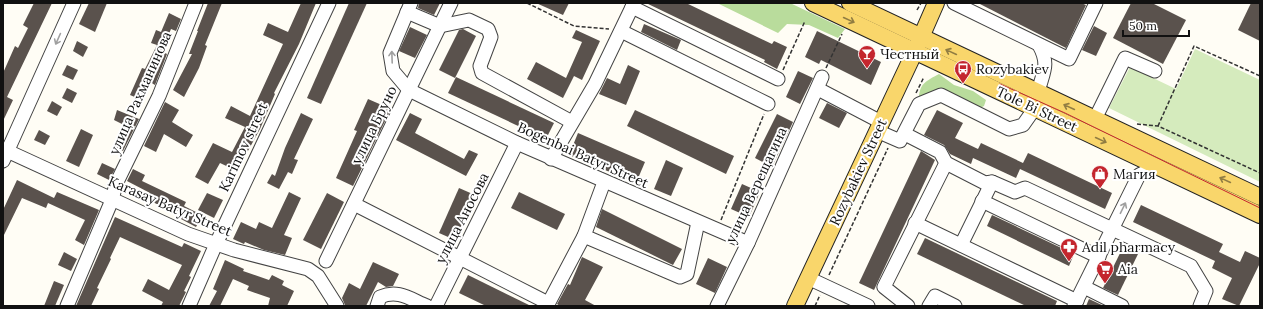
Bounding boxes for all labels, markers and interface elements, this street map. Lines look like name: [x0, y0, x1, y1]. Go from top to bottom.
scale bar: [1123, 12, 1189, 38]
one-way arrow: [842, 17, 854, 24]
text: 50 m: [1129, 18, 1157, 33]
street label: улица Рахманинова: [105, 28, 175, 158]
one-way arrow: [54, 32, 61, 44]
bar icon: Честный: [857, 44, 877, 69]
place label: Честный: [880, 45, 940, 63]
one-way arrow: [946, 48, 958, 55]
one-way arrow: [388, 51, 395, 64]
bus stop icon: Rozybakiev: [953, 59, 973, 84]
place label: Rozybakiev: [976, 60, 1050, 78]
street label: Tole Bi Street: [994, 82, 1081, 136]
street label: улица Бруно: [347, 83, 401, 167]
street label: Karimov street: [214, 99, 272, 195]
one-way arrow: [1063, 103, 1075, 110]
street label: Rozybakiev Street: [825, 115, 891, 228]
street label: Bogenbai Batyr Street: [515, 118, 652, 192]
street label: улица Верещагина: [721, 124, 791, 246]
one-way arrow: [1095, 137, 1107, 144]
shop icon: Магия: [1090, 164, 1110, 189]
place label: Магия: [1113, 165, 1156, 183]
street label: улица Аносова: [431, 169, 493, 267]
street label: Karasay Batyr Street: [105, 172, 235, 240]
one-way arrow: [1219, 176, 1231, 183]
one-way arrow: [1119, 202, 1127, 214]
pharmacy icon: Adil pharmacy: [1059, 237, 1079, 262]
place label: Adil pharmacy: [1081, 238, 1176, 256]
supermarket icon: Aia: [1095, 259, 1115, 284]
place label: Aia: [1117, 260, 1138, 278]

